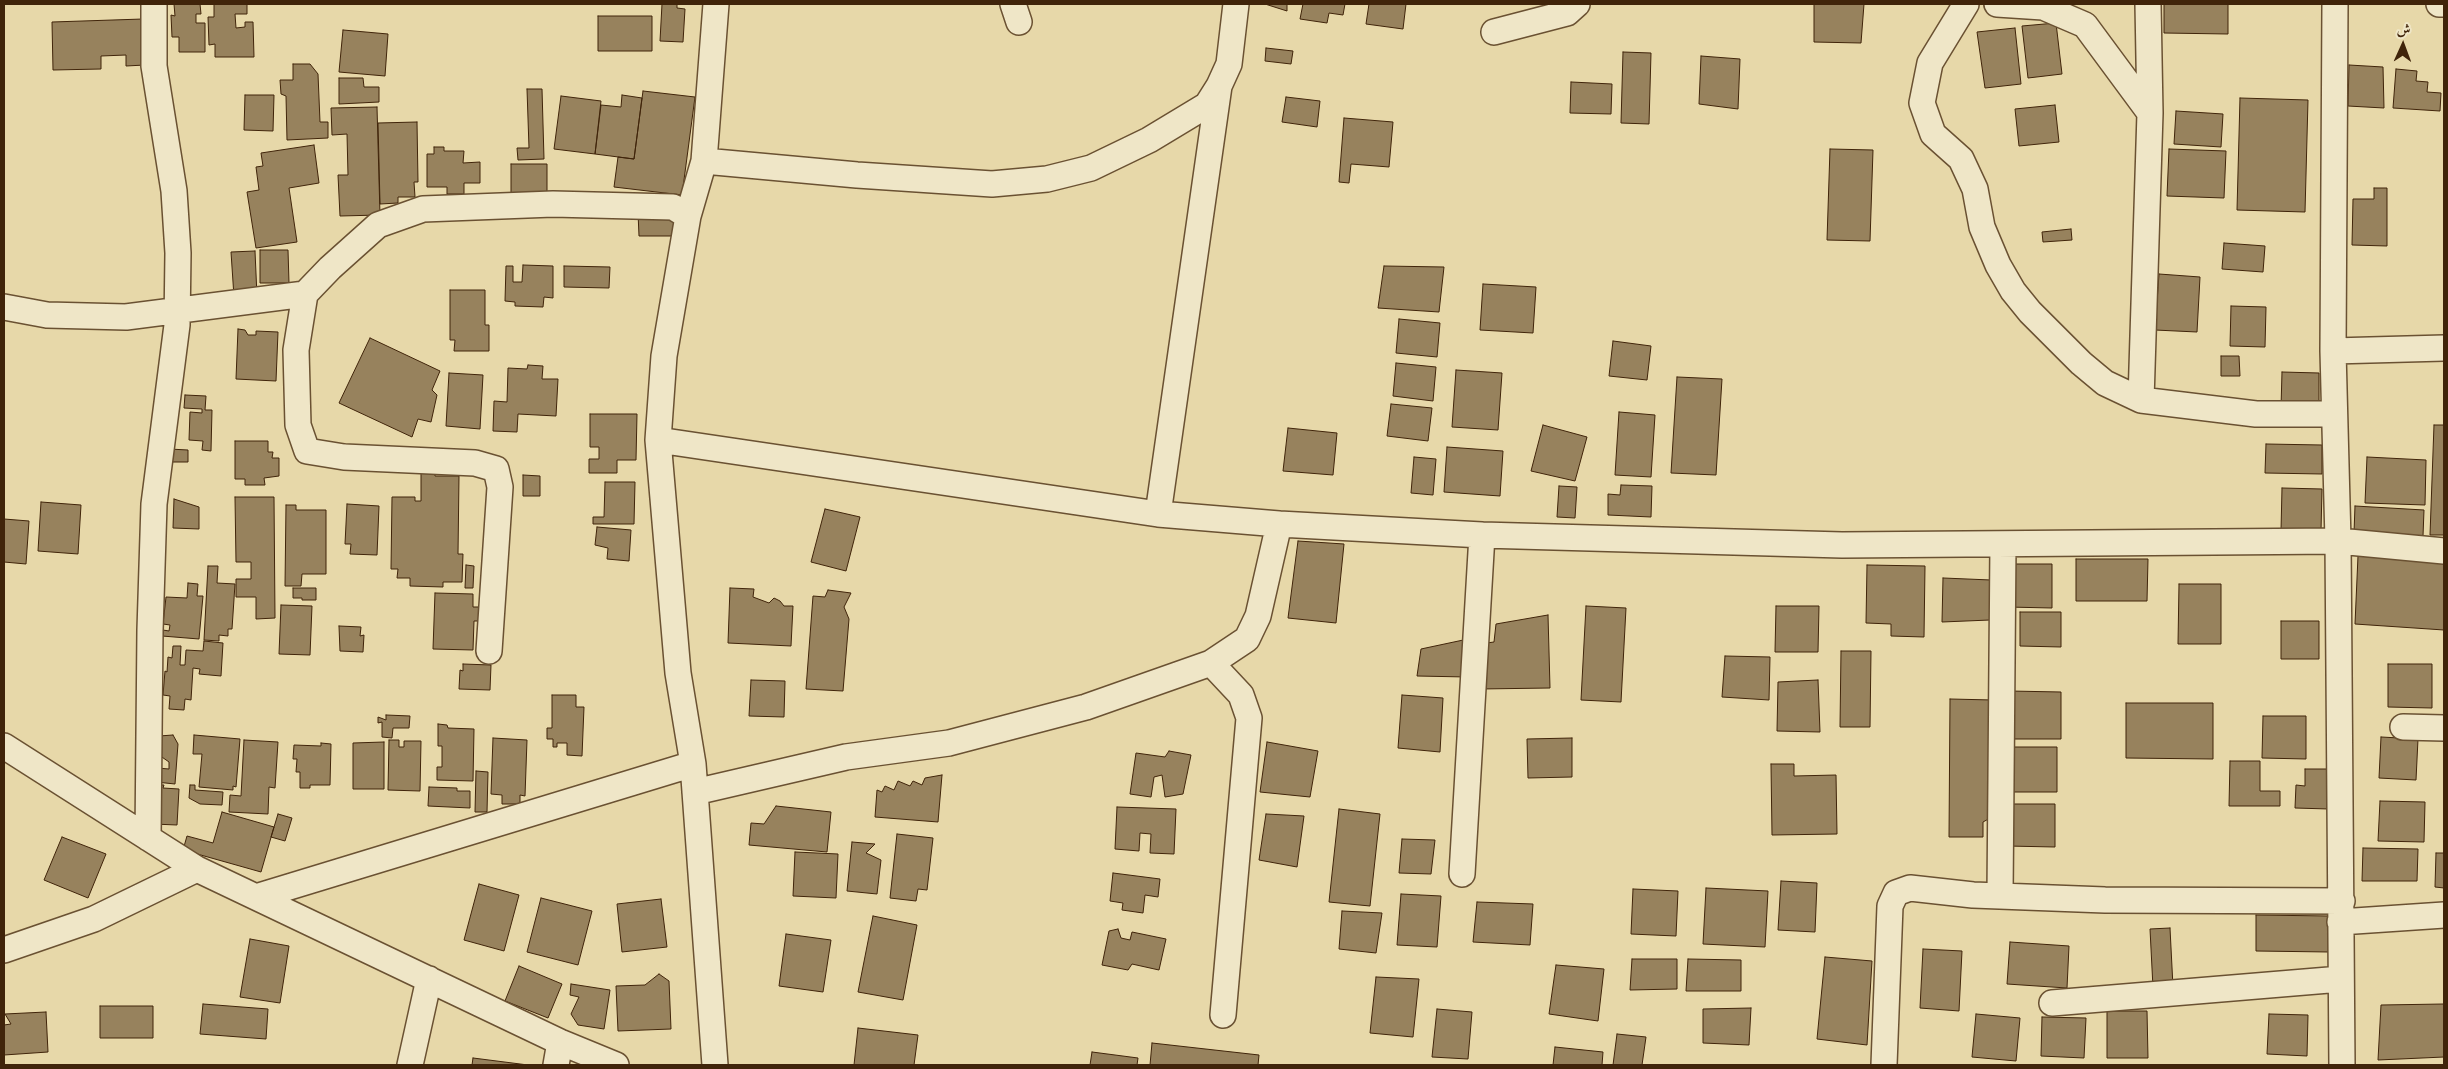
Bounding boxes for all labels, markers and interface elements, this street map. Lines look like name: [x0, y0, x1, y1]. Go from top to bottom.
north arrow: [2378, 20, 2428, 70]
text: ش: [2396, 21, 2411, 39]

